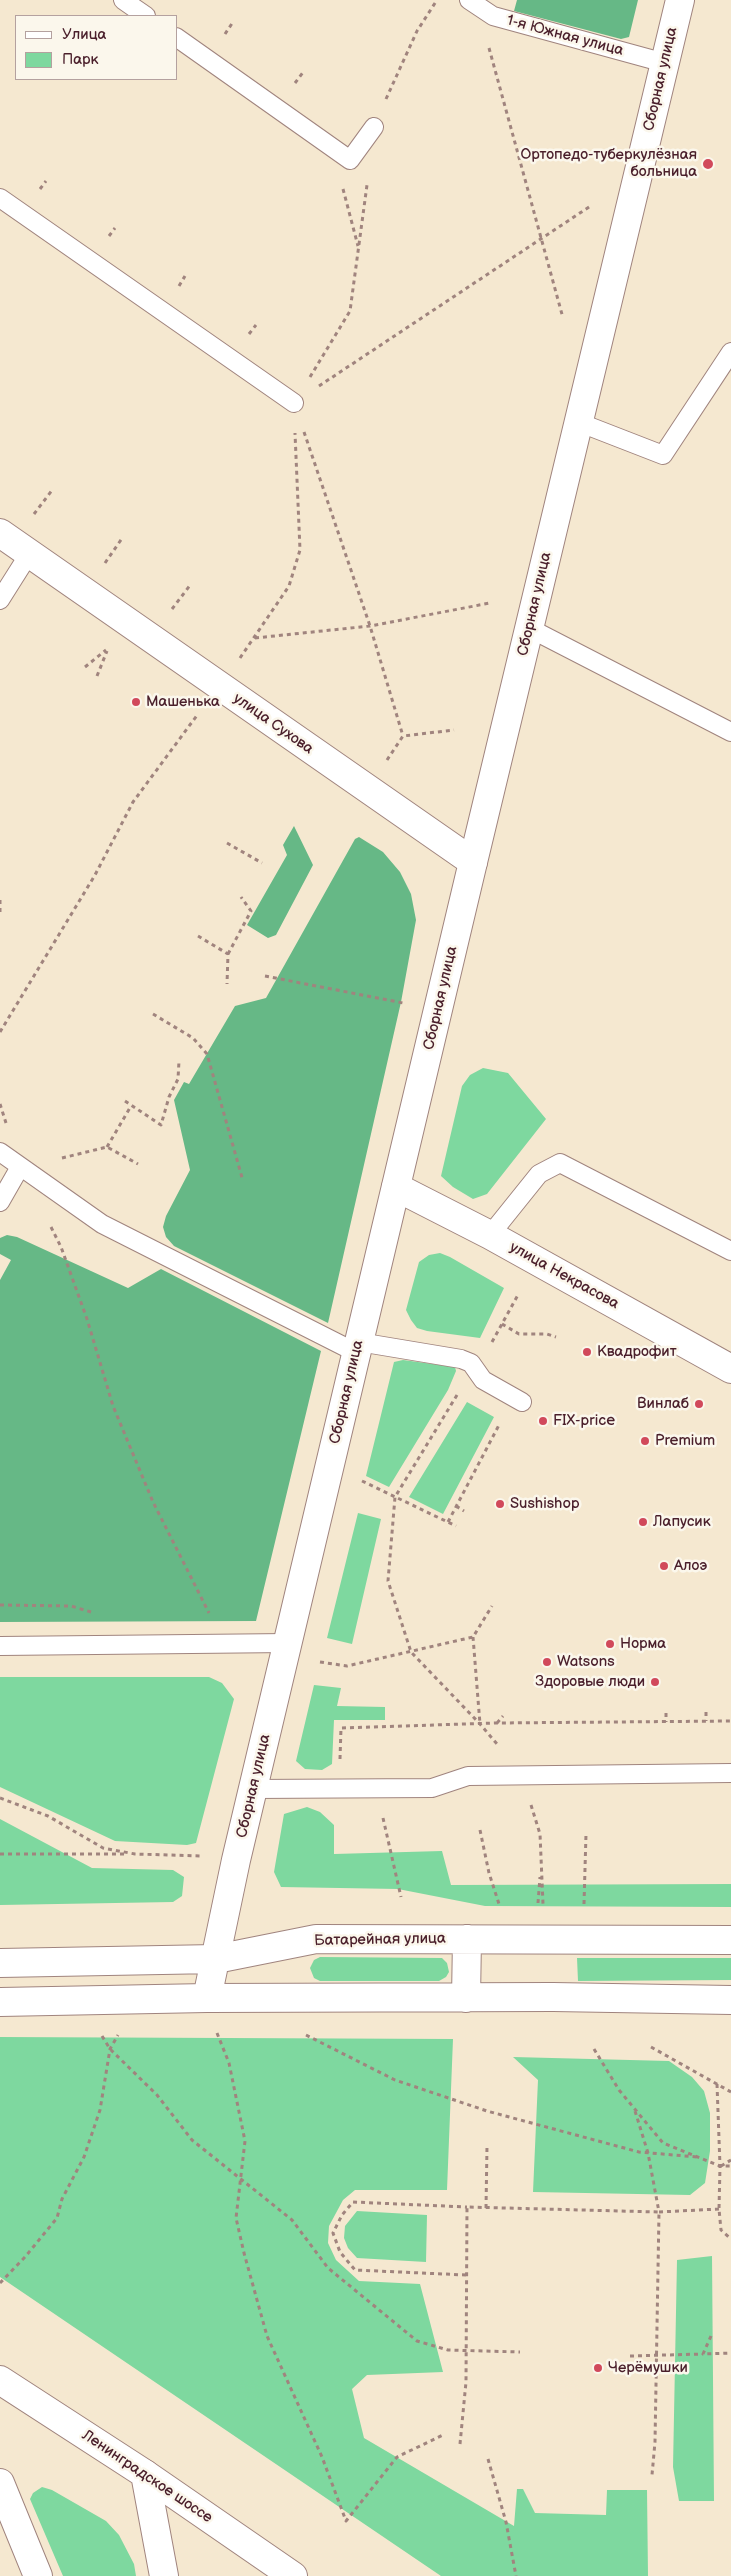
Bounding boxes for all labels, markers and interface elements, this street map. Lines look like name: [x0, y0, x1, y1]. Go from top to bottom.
street label: 1-я Южная улица: [505, 12, 625, 60]
legend: [15, 15, 178, 80]
text: Улица: [62, 25, 106, 44]
street label: Сборная улица: [640, 25, 682, 133]
text: Парк: [62, 50, 99, 69]
place label: Ортопедо-туберкулёзная больница: [521, 146, 697, 181]
marker: Ортопедо-туберкулёзная больница: [701, 157, 715, 171]
street label: Сборная улица: [514, 550, 556, 658]
street label: улица Сухова: [229, 690, 317, 758]
place label: Машенька: [146, 693, 220, 711]
marker: Машенька: [130, 696, 142, 708]
street label: Сборная улица: [420, 944, 462, 1052]
street label: улица Некрасова: [506, 1238, 622, 1314]
street label: Сборная улица: [326, 1338, 368, 1446]
place label: Квадрофит: [597, 1343, 677, 1361]
marker: Квадрофит: [581, 1346, 593, 1358]
place label: Винлаб: [637, 1395, 689, 1413]
marker: Винлаб: [693, 1398, 705, 1410]
place label: FIX-price: [553, 1412, 615, 1430]
marker: FIX-price: [537, 1415, 549, 1427]
place label: Premium: [655, 1432, 715, 1450]
marker: Premium: [639, 1435, 651, 1447]
place label: Sushishop: [510, 1495, 580, 1513]
marker: Sushishop: [494, 1498, 506, 1510]
place label: Лапусик: [653, 1513, 711, 1531]
marker: Лапусик: [637, 1516, 649, 1528]
place label: Алоэ: [674, 1557, 707, 1575]
marker: Алоэ: [658, 1560, 670, 1572]
place label: Норма: [620, 1635, 666, 1653]
marker: Норма: [604, 1638, 616, 1650]
place label: Watsons: [557, 1653, 615, 1671]
marker: Watsons: [541, 1656, 553, 1668]
place label: Здоровые люди: [535, 1673, 645, 1691]
marker: Здоровые люди: [649, 1676, 661, 1688]
street label: Сборная улица: [233, 1732, 275, 1840]
street label: Батарейная улица: [314, 1930, 446, 1950]
place label: Черёмушки: [608, 2359, 688, 2377]
marker: Черёмушки: [592, 2362, 604, 2374]
street label: Ленинградское шоссе: [78, 2427, 216, 2527]

